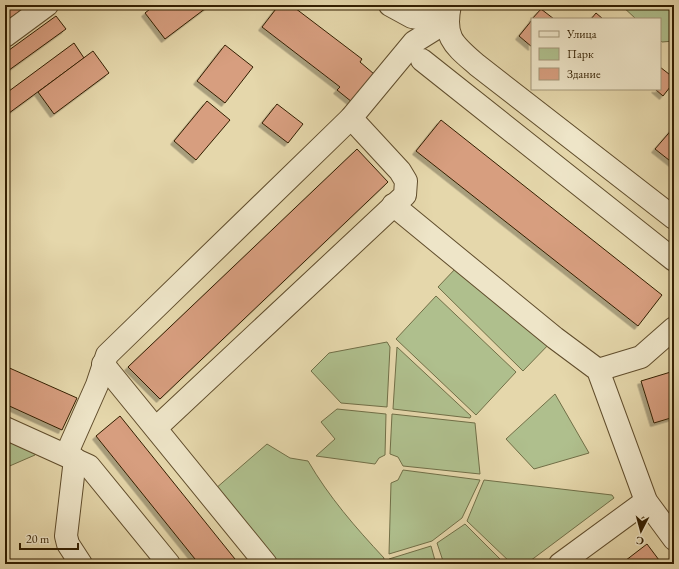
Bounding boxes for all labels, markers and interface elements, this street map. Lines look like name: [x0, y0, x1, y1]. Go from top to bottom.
legend: [531, 18, 661, 90]
text: Улица: [566, 26, 597, 42]
text: Парк: [567, 46, 594, 62]
text: Здание: [567, 66, 601, 82]
north arrow: [621, 511, 661, 551]
scale bar: [20, 525, 78, 551]
text: 20 m: [26, 531, 50, 547]
text: С: [635, 534, 645, 548]

